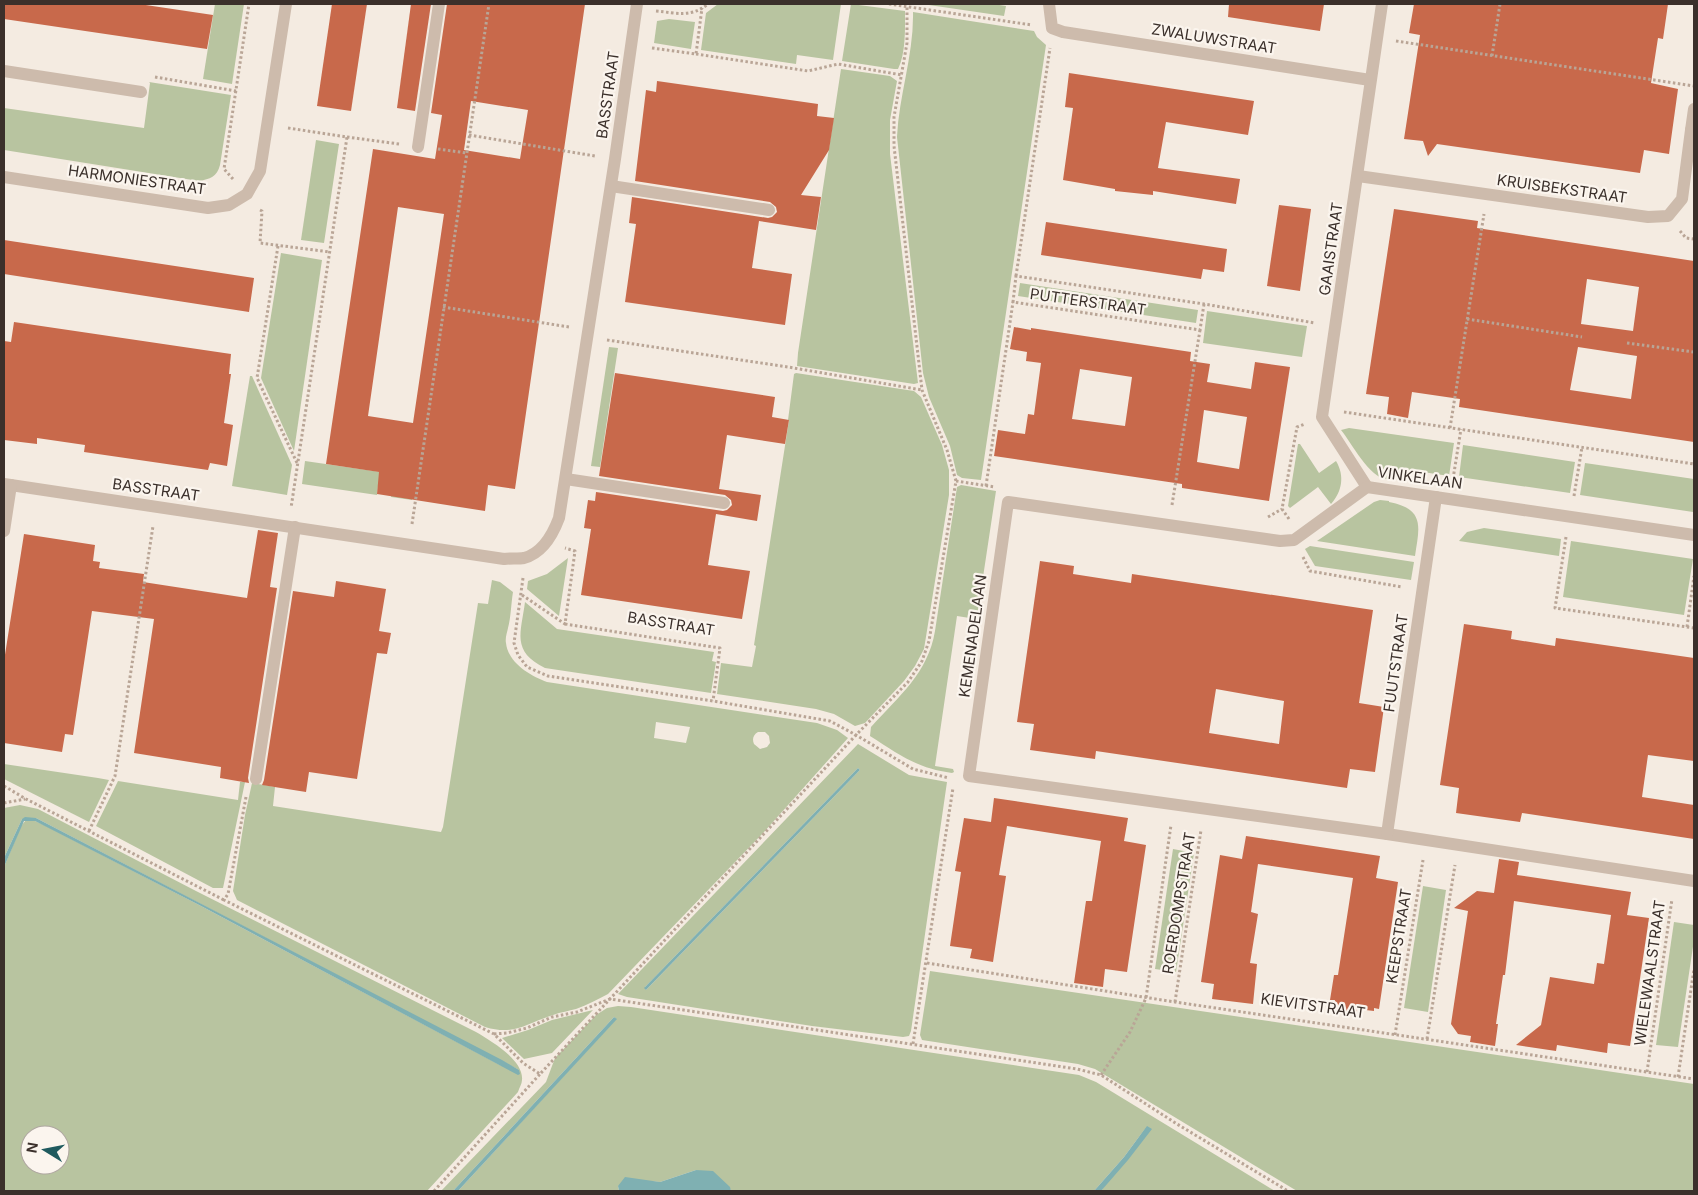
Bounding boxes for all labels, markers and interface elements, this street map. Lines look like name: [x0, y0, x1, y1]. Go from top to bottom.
street label: ZWALUWSTRAAT: [1150, 19, 1278, 58]
street label: BASSTRAAT: [592, 50, 623, 140]
street label: HARMONIESTRAAT: [67, 160, 207, 199]
street label: KRUISBEKSTRAAT: [1496, 170, 1629, 207]
street label: GAAISTRAAT: [1315, 201, 1346, 297]
street label: PUTTERSTRAAT: [1029, 284, 1147, 319]
street label: VINKELAAN: [1376, 462, 1464, 493]
street label: BASSTRAAT: [111, 474, 201, 505]
street label: KEMENADELAAN: [954, 573, 991, 699]
street label: BASSTRAAT: [626, 607, 716, 640]
street label: FUUTSTRAAT: [1379, 613, 1412, 713]
street label: ROERDOMPSTRAAT: [1158, 831, 1199, 975]
street label: KEEPSTRAAT: [1382, 887, 1415, 985]
street label: WIELEWAALSTRAAT: [1630, 899, 1669, 1047]
street label: KIEVITSTRAAT: [1260, 989, 1367, 1022]
north arrow: [20, 1125, 70, 1175]
text: N: [22, 1141, 41, 1154]

